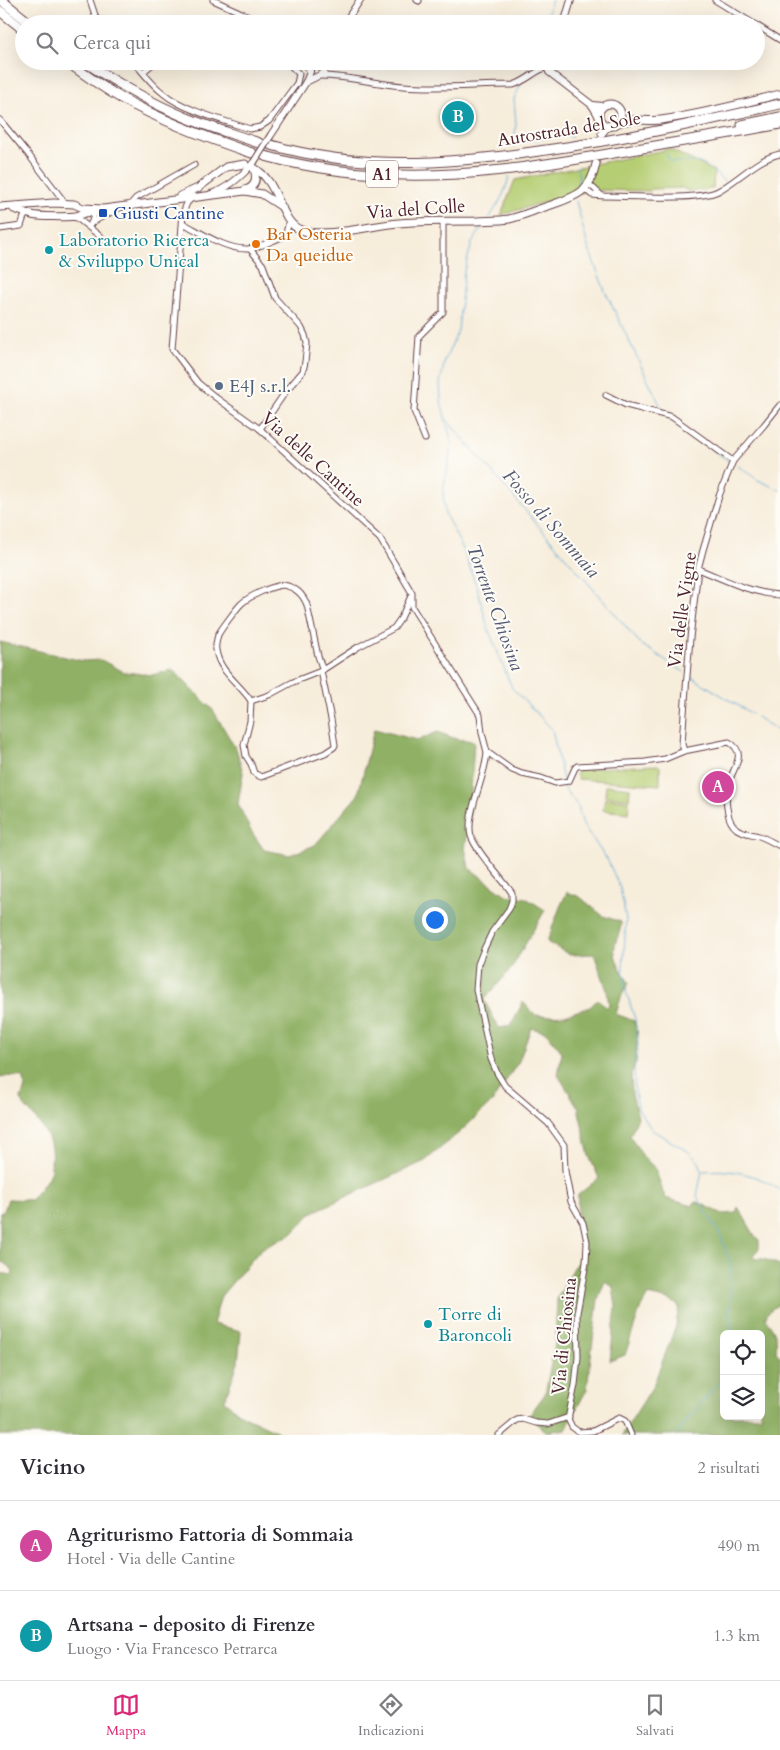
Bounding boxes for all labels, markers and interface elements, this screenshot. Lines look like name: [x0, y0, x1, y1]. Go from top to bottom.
search box: [15, 15, 765, 70]
icon: search: [33, 29, 61, 57]
text: Cerca qui: [73, 30, 151, 56]
pin: B: [442, 98, 474, 136]
street label: Autostrada del Sole: [496, 106, 643, 153]
road number: A1: [366, 160, 398, 188]
street label: Via del Colle: [366, 194, 466, 225]
place label: Giusti Cantine: [113, 201, 225, 226]
marker: Giusti Cantine: [97, 207, 109, 219]
place label: Bar Osteria Da queidue: [266, 222, 354, 268]
place label: Laboratorio Ricerca & Sviluppo Unical: [59, 228, 210, 274]
marker: Bar Osteria Da queidue: [250, 238, 262, 250]
marker: Laboratorio Ricerca & Sviluppo Unical: [43, 244, 55, 256]
place label: E4J s.r.l.: [229, 374, 291, 399]
marker: E4J s.r.l.: [213, 380, 225, 392]
street label: Via delle Cantine: [255, 406, 370, 513]
water label: Fosso di Sommaia: [497, 464, 606, 584]
water label: Torrente Chiosina: [460, 540, 530, 675]
street label: Via delle Vigne: [662, 550, 703, 670]
pin: A: [702, 768, 734, 806]
your location: [422, 907, 448, 933]
street label: Via di Chiosina: [546, 1276, 583, 1396]
place label: Torre di Baroncoli: [438, 1302, 512, 1348]
marker: Torre di Baroncoli: [422, 1318, 434, 1330]
map controls: [720, 1330, 765, 1420]
button: locate: [720, 1330, 765, 1375]
button: layers: [720, 1375, 765, 1420]
text: Vicino: [20, 1453, 85, 1482]
text: 2 risultati: [697, 1457, 760, 1479]
text: Agriturismo Fattoria di Sommaia: [67, 1522, 354, 1548]
text: A: [30, 1535, 42, 1557]
text: 490 m: [718, 1535, 760, 1557]
text: Hotel · Via delle Cantine: [67, 1548, 235, 1570]
text: Artsana - deposito di Firenze: [67, 1612, 316, 1638]
text: B: [30, 1625, 42, 1647]
text: 1.3 km: [713, 1625, 760, 1647]
text: Luogo · Via Francesco Petrarca: [67, 1638, 278, 1660]
tab: Mappa: [106, 1691, 146, 1740]
tab: Indicazioni: [358, 1691, 424, 1740]
tab: Salvati: [636, 1691, 674, 1740]

